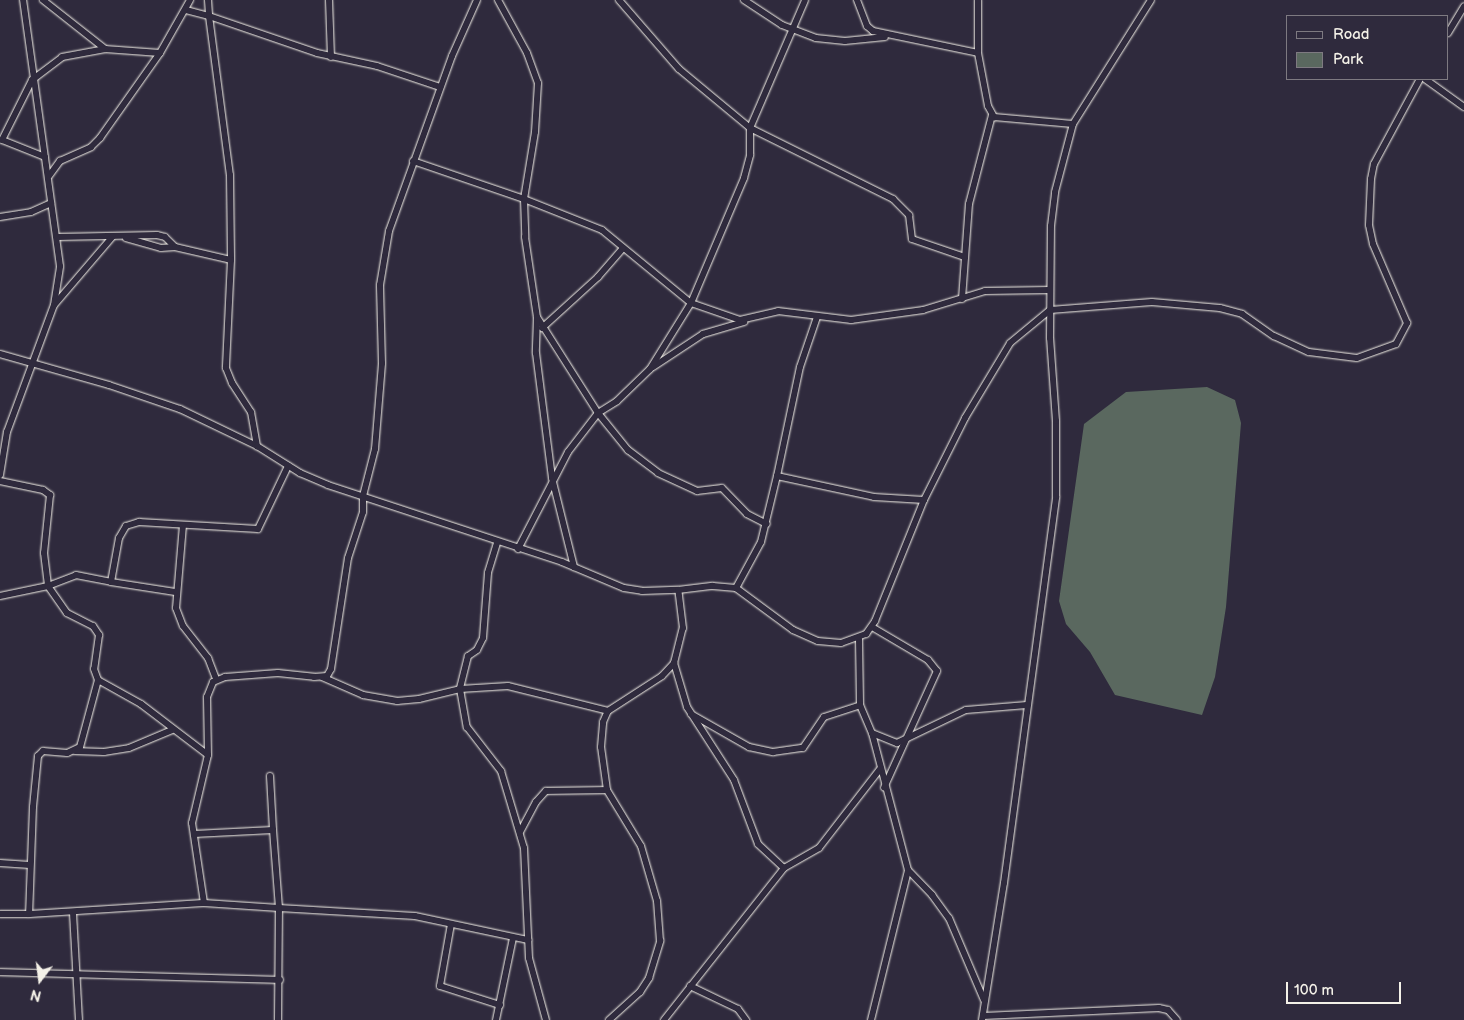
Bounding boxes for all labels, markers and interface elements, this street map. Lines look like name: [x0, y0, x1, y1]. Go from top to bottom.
legend: [1286, 15, 1449, 80]
text: Road: [1333, 25, 1369, 44]
text: Park: [1333, 50, 1363, 69]
north arrow: [15, 955, 65, 1005]
scale bar: [1289, 972, 1404, 1004]
text: 100 m: [1294, 981, 1334, 1000]
text: N: [29, 985, 43, 1005]

